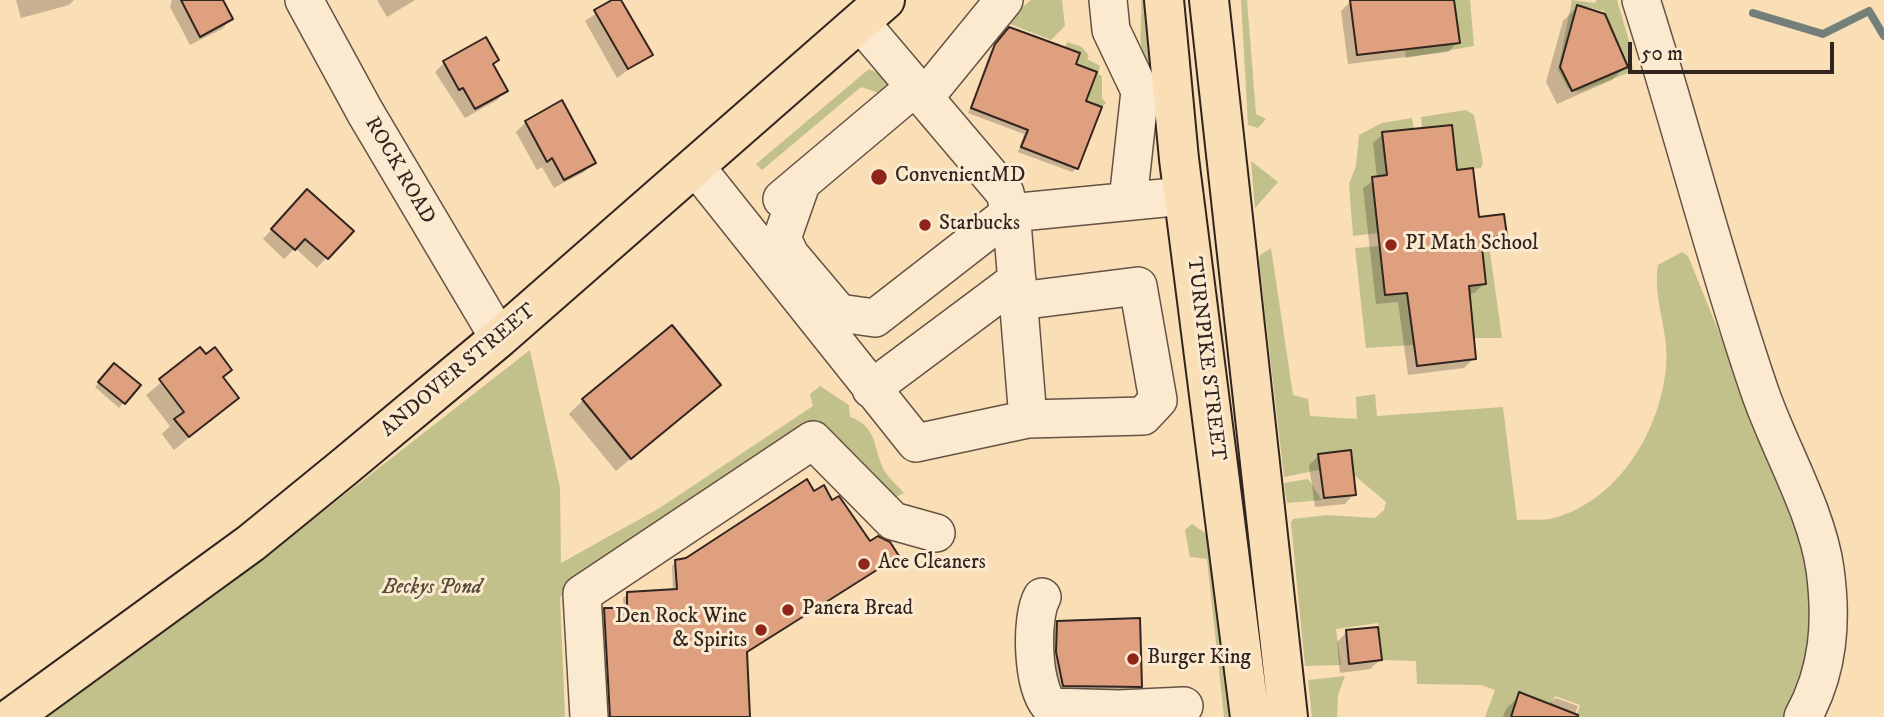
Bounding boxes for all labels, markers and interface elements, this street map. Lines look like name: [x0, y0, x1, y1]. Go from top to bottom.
scale bar: [1632, 28, 1839, 72]
text: 50 m: [1641, 41, 1683, 67]
street label: ROCK ROAD: [358, 113, 440, 229]
place label: ConvenientMD: [895, 164, 1025, 190]
marker: ConvenientMD: [869, 167, 889, 187]
place label: Starbucks: [939, 212, 1020, 238]
marker: Starbucks: [917, 217, 933, 233]
place label: PI Math School: [1405, 232, 1538, 258]
marker: PI Math School: [1383, 237, 1399, 253]
street label: TURNPIKE STREET: [1180, 256, 1230, 462]
street label: ANDOVER STREET: [377, 299, 541, 443]
place label: Ace Cleaners: [878, 551, 986, 577]
marker: Ace Cleaners: [856, 556, 872, 572]
park label: Beckys Pond: [382, 576, 482, 602]
place label: Panera Bread: [802, 597, 913, 623]
marker: Panera Bread: [780, 602, 796, 618]
place label: Den Rock Wine & Spirits: [615, 605, 747, 655]
marker: Den Rock Wine & Spirits: [753, 622, 769, 638]
place label: Burger King: [1147, 646, 1251, 672]
marker: Burger King: [1125, 651, 1141, 667]

